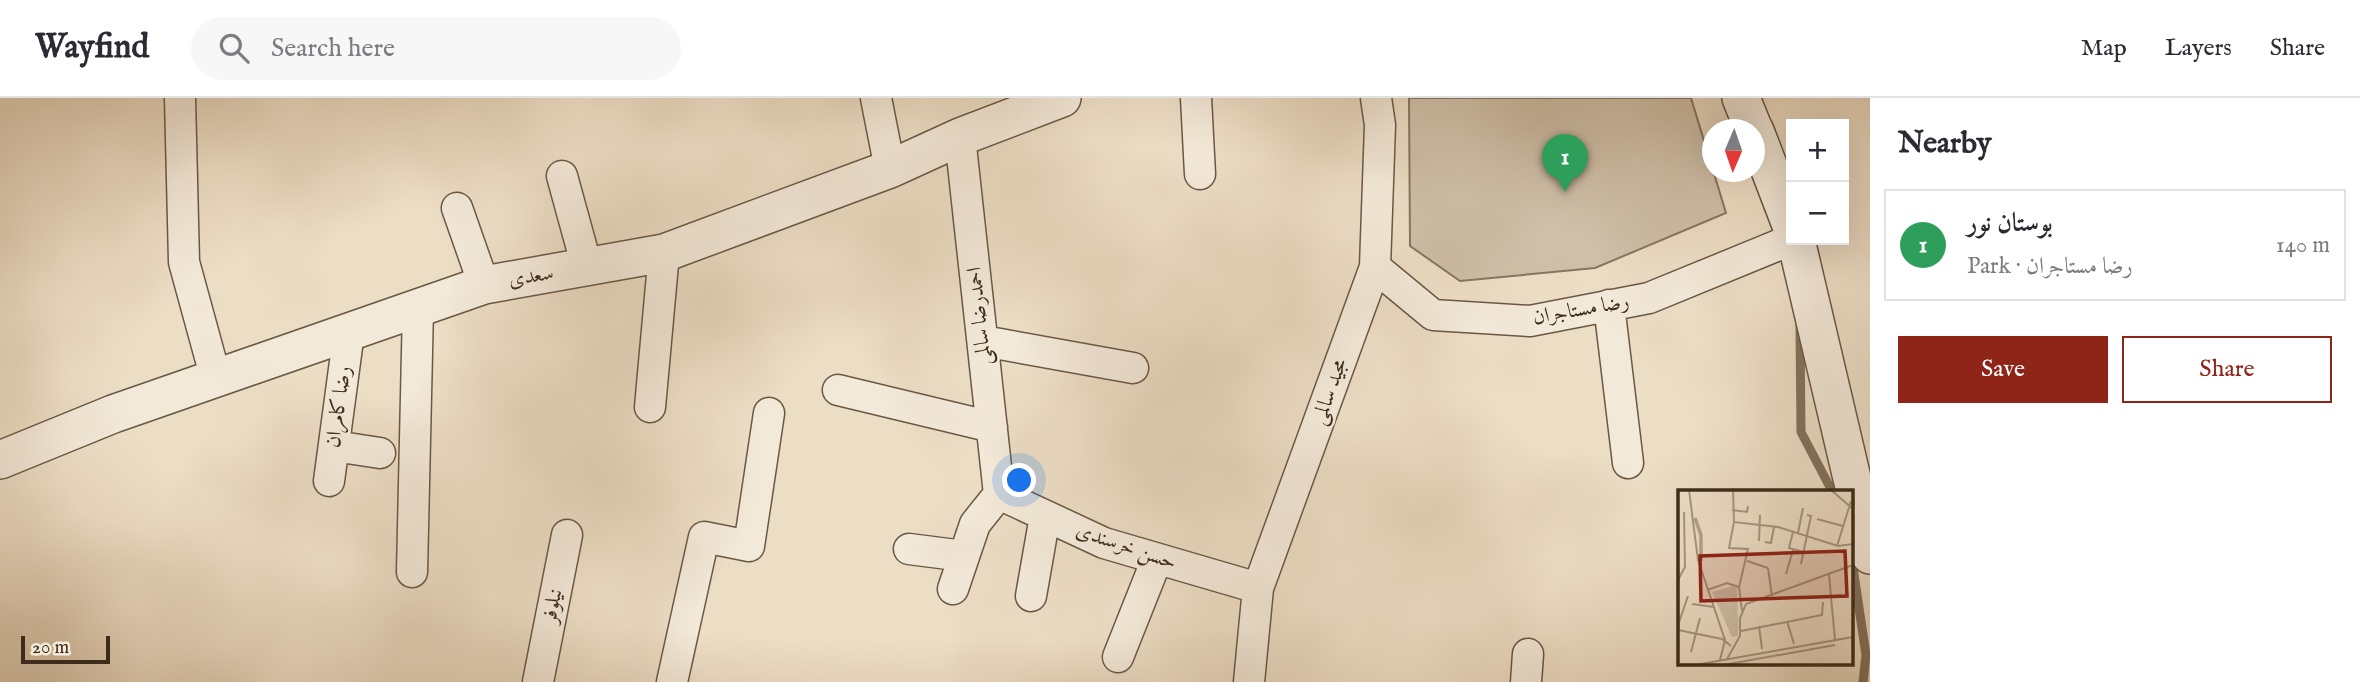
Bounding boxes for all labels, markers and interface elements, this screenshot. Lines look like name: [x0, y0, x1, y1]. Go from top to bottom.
search box: [191, 17, 681, 80]
text: Wayfind: [35, 27, 149, 69]
icon: search: [215, 29, 253, 67]
text: Search here: [271, 32, 395, 65]
text: Map: [2081, 33, 2127, 64]
text: Layers: [2165, 33, 2232, 64]
text: Share: [2270, 33, 2325, 64]
north arrow: [1702, 119, 1765, 182]
map controls: [1786, 119, 1849, 245]
button: +: [1786, 119, 1849, 182]
text: Nearby: [1898, 125, 1991, 163]
pin: 1: [1542, 134, 1588, 192]
button: −: [1786, 182, 1849, 245]
text: بوستان نور: [1967, 207, 2053, 240]
text: 1: [1919, 231, 1927, 260]
text: 140 m: [2276, 231, 2330, 260]
text: Park · رضا مستاجران: [1967, 252, 2133, 281]
street label: سعدی: [506, 260, 556, 294]
street label: احمدرضا سالمی: [961, 266, 999, 366]
street label: رضا مستاجران: [1531, 288, 1631, 332]
button: Save: [1898, 336, 2108, 403]
button: Share: [2122, 336, 2332, 403]
street label: مجید سالمی: [1306, 355, 1355, 429]
street label: رضا کامران: [320, 364, 358, 450]
your location: [1002, 463, 1036, 497]
inset map: [1678, 490, 1853, 664]
street label: حسن خرسندی: [1072, 517, 1180, 577]
street label: نیلوفر: [536, 586, 570, 628]
scale bar: [21, 633, 110, 665]
text: 20 m: [32, 636, 69, 660]

